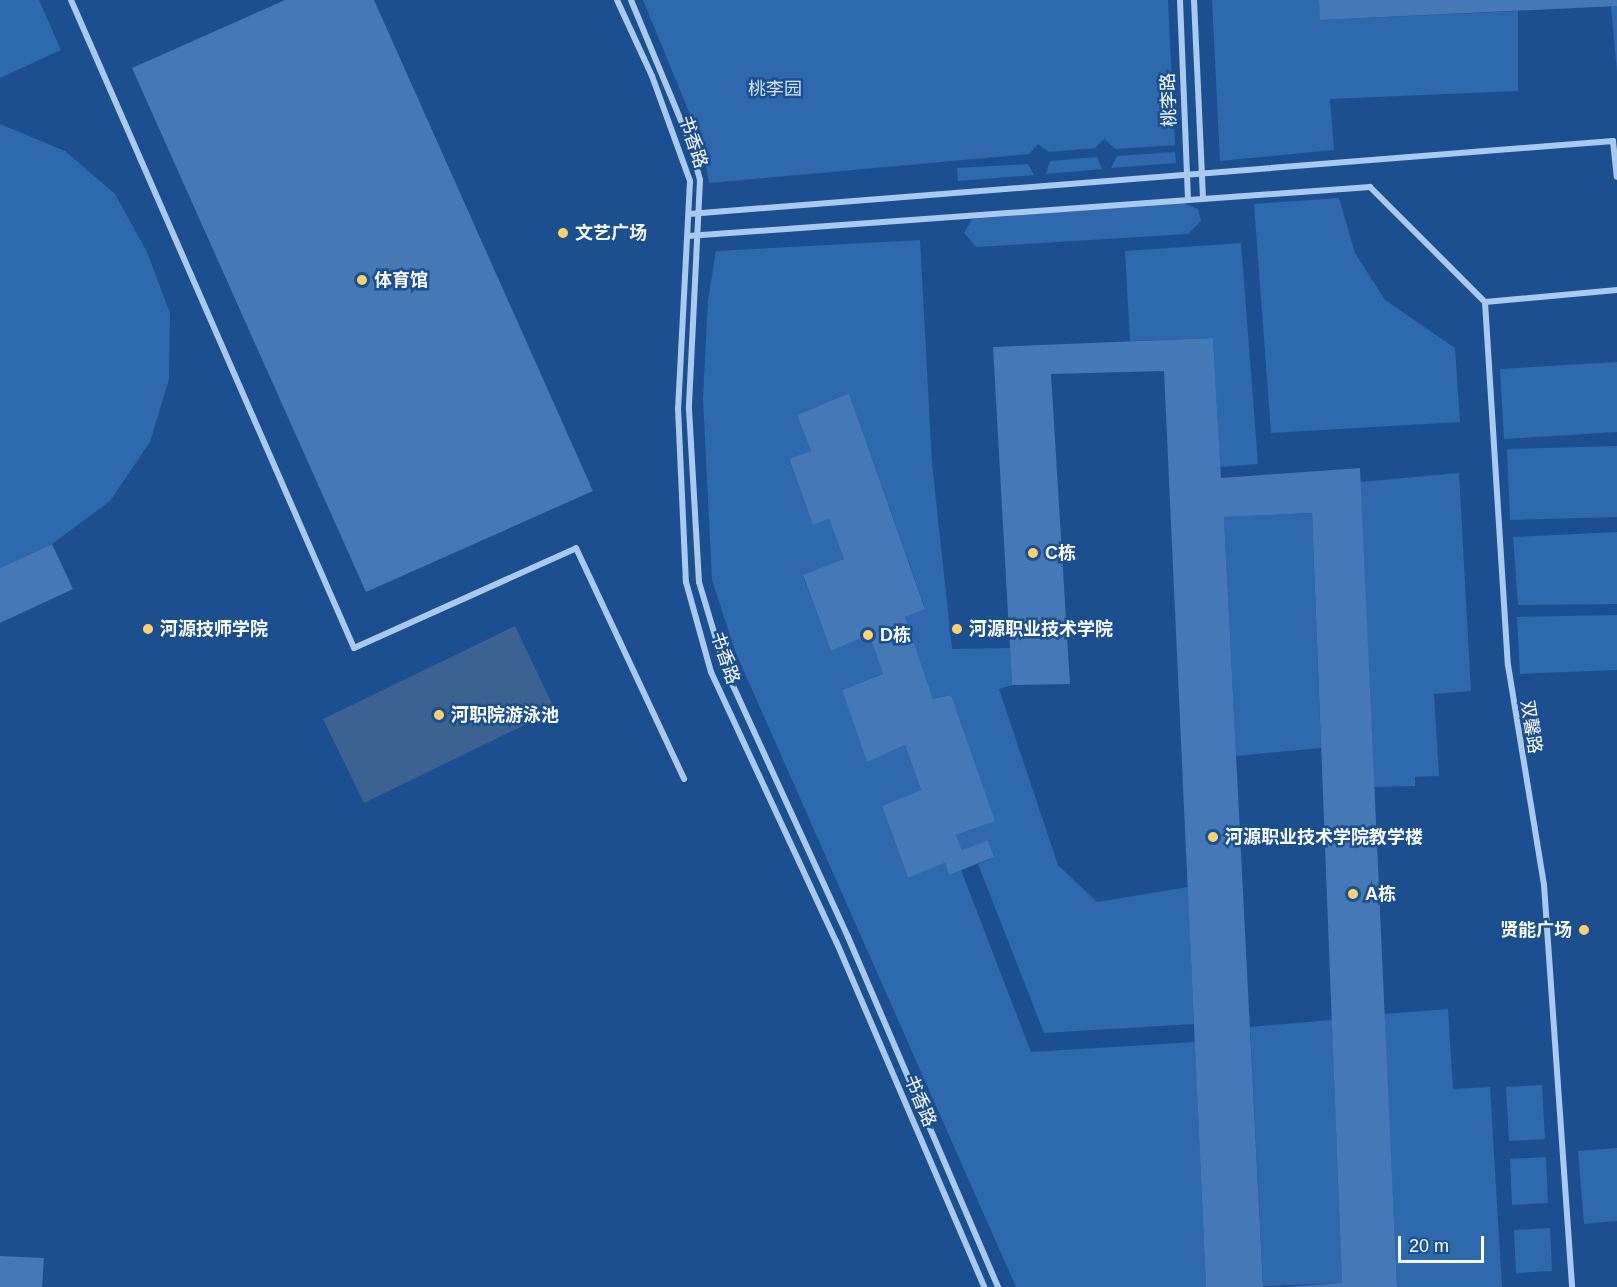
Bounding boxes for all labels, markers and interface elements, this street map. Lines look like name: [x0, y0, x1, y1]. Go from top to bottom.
street label: 桃李路: [1157, 73, 1181, 127]
park label: 桃李园: [748, 78, 802, 100]
street label: 书香路: [674, 113, 712, 171]
place label: 文艺广场: [575, 222, 647, 244]
marker: 文艺广场: [556, 226, 570, 240]
place label: 体育馆: [374, 269, 428, 291]
marker: 体育馆: [355, 273, 369, 287]
place label: C栋: [1045, 542, 1076, 564]
marker: C栋: [1026, 546, 1040, 560]
place label: 河源技师学院: [160, 618, 268, 640]
place label: 河源职业技术学院: [969, 618, 1113, 640]
marker: 河源技师学院: [141, 622, 155, 636]
marker: 河源职业技术学院: [950, 622, 964, 636]
place label: D栋: [880, 624, 911, 646]
marker: D栋: [861, 628, 875, 642]
street label: 书香路: [706, 629, 744, 687]
street label: 双馨路: [1516, 699, 1546, 755]
place label: 河职院游泳池: [451, 704, 559, 726]
marker: 河职院游泳池: [432, 708, 446, 722]
place label: 河源职业技术学院教学楼: [1225, 826, 1423, 848]
marker: 河源职业技术学院教学楼: [1206, 830, 1220, 844]
place label: A栋: [1365, 883, 1396, 905]
marker: A栋: [1346, 887, 1360, 901]
place label: 贤能广场: [1500, 919, 1572, 941]
marker: 贤能广场: [1577, 923, 1591, 937]
street label: 书香路: [900, 1072, 940, 1130]
scale bar: [1401, 1224, 1486, 1262]
text: 20 m: [1409, 1236, 1449, 1256]

